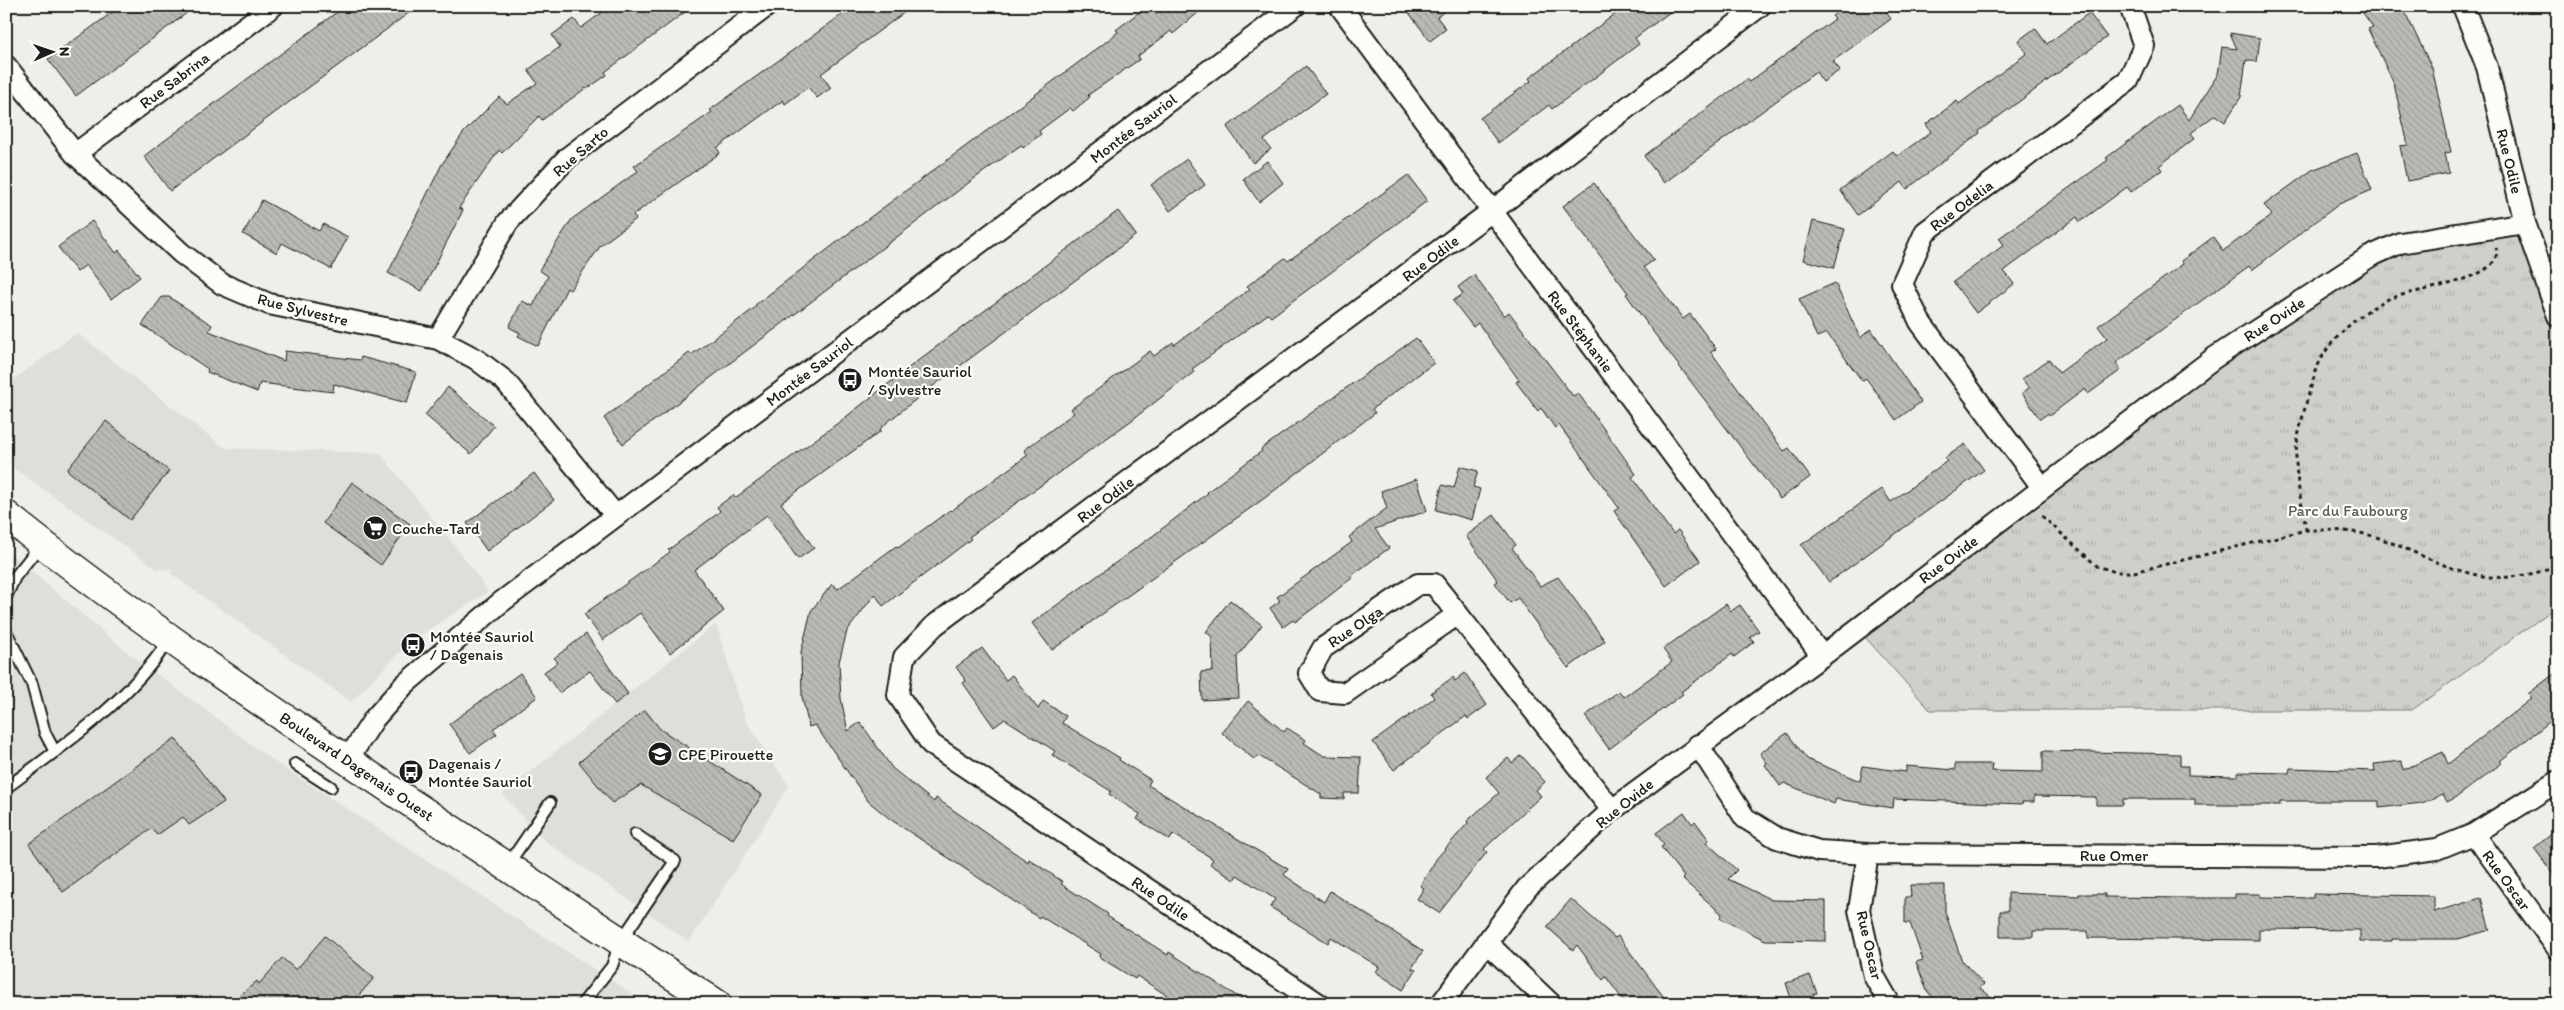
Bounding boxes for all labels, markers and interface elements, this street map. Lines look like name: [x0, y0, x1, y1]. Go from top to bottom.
north arrow: [28, 28, 78, 78]
text: N: [56, 47, 73, 57]
street label: Rue Sabrina: [136, 48, 213, 113]
street label: Montée Sauriol: [1086, 89, 1181, 167]
street label: Rue Sarto: [549, 122, 612, 181]
street label: Rue Odile: [2492, 127, 2527, 196]
street label: Rue Odelia: [1926, 175, 1997, 235]
street label: Rue Odile: [1398, 231, 1462, 286]
street label: Rue Stéphanie: [1544, 286, 1618, 376]
street label: Rue Sylvestre: [255, 289, 350, 330]
street label: Rue Ovide: [2240, 293, 2308, 346]
street label: Montée Sauriol: [762, 332, 857, 410]
place label: Montée Sauriol / Sylvestre: [868, 362, 972, 399]
bus stop icon: Montée Sauriol / Sylvestre: [837, 367, 863, 393]
street label: Rue Odile: [1073, 472, 1137, 527]
park label: Parc du Faubourg: [2288, 501, 2409, 520]
supermarket icon: Couche-Tard: [362, 515, 388, 541]
place label: Couche-Tard: [392, 519, 480, 538]
street label: Rue Ovide: [1915, 531, 1982, 588]
street label: Rue Olga: [1324, 601, 1387, 652]
place label: Montée Sauriol / Dagenais: [430, 627, 534, 664]
bus stop icon: Montée Sauriol / Dagenais: [400, 632, 426, 658]
street label: Boulevard Dagenais Ouest: [276, 708, 437, 825]
school or university icon: CPE Pirouette: [647, 741, 673, 767]
place label: CPE Pirouette: [678, 745, 773, 764]
place label: Dagenais / Montée Sauriol: [428, 754, 532, 791]
bus stop icon: Dagenais / Montée Sauriol: [398, 759, 424, 785]
street label: Rue Ovide: [1592, 774, 1657, 832]
street label: Rue Omer: [2080, 846, 2148, 865]
street label: Rue Oscar: [2478, 846, 2535, 915]
street label: Rue Odile: [1128, 872, 1193, 925]
street label: Rue Oscar: [1852, 909, 1887, 982]

